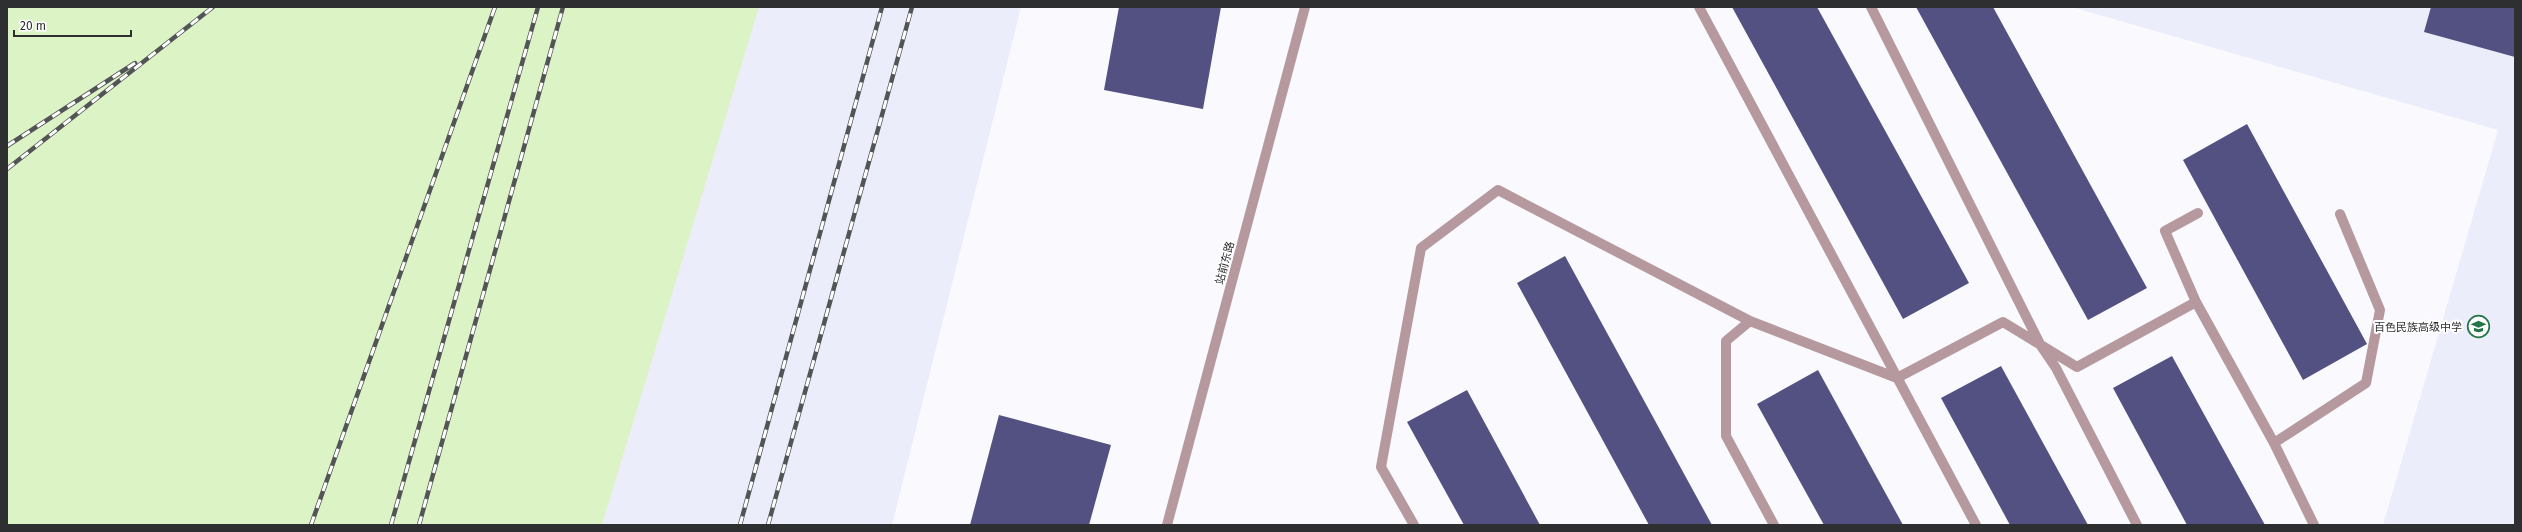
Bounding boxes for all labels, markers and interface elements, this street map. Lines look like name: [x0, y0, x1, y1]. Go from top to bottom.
scale bar: [14, 12, 131, 38]
text: 20 m: [20, 19, 46, 33]
street label: 站前东路: [1213, 240, 1237, 286]
school or university icon: 百色民族高级中学: [2465, 314, 2491, 340]
place label: 百色民族高级中学: [2374, 321, 2462, 334]

